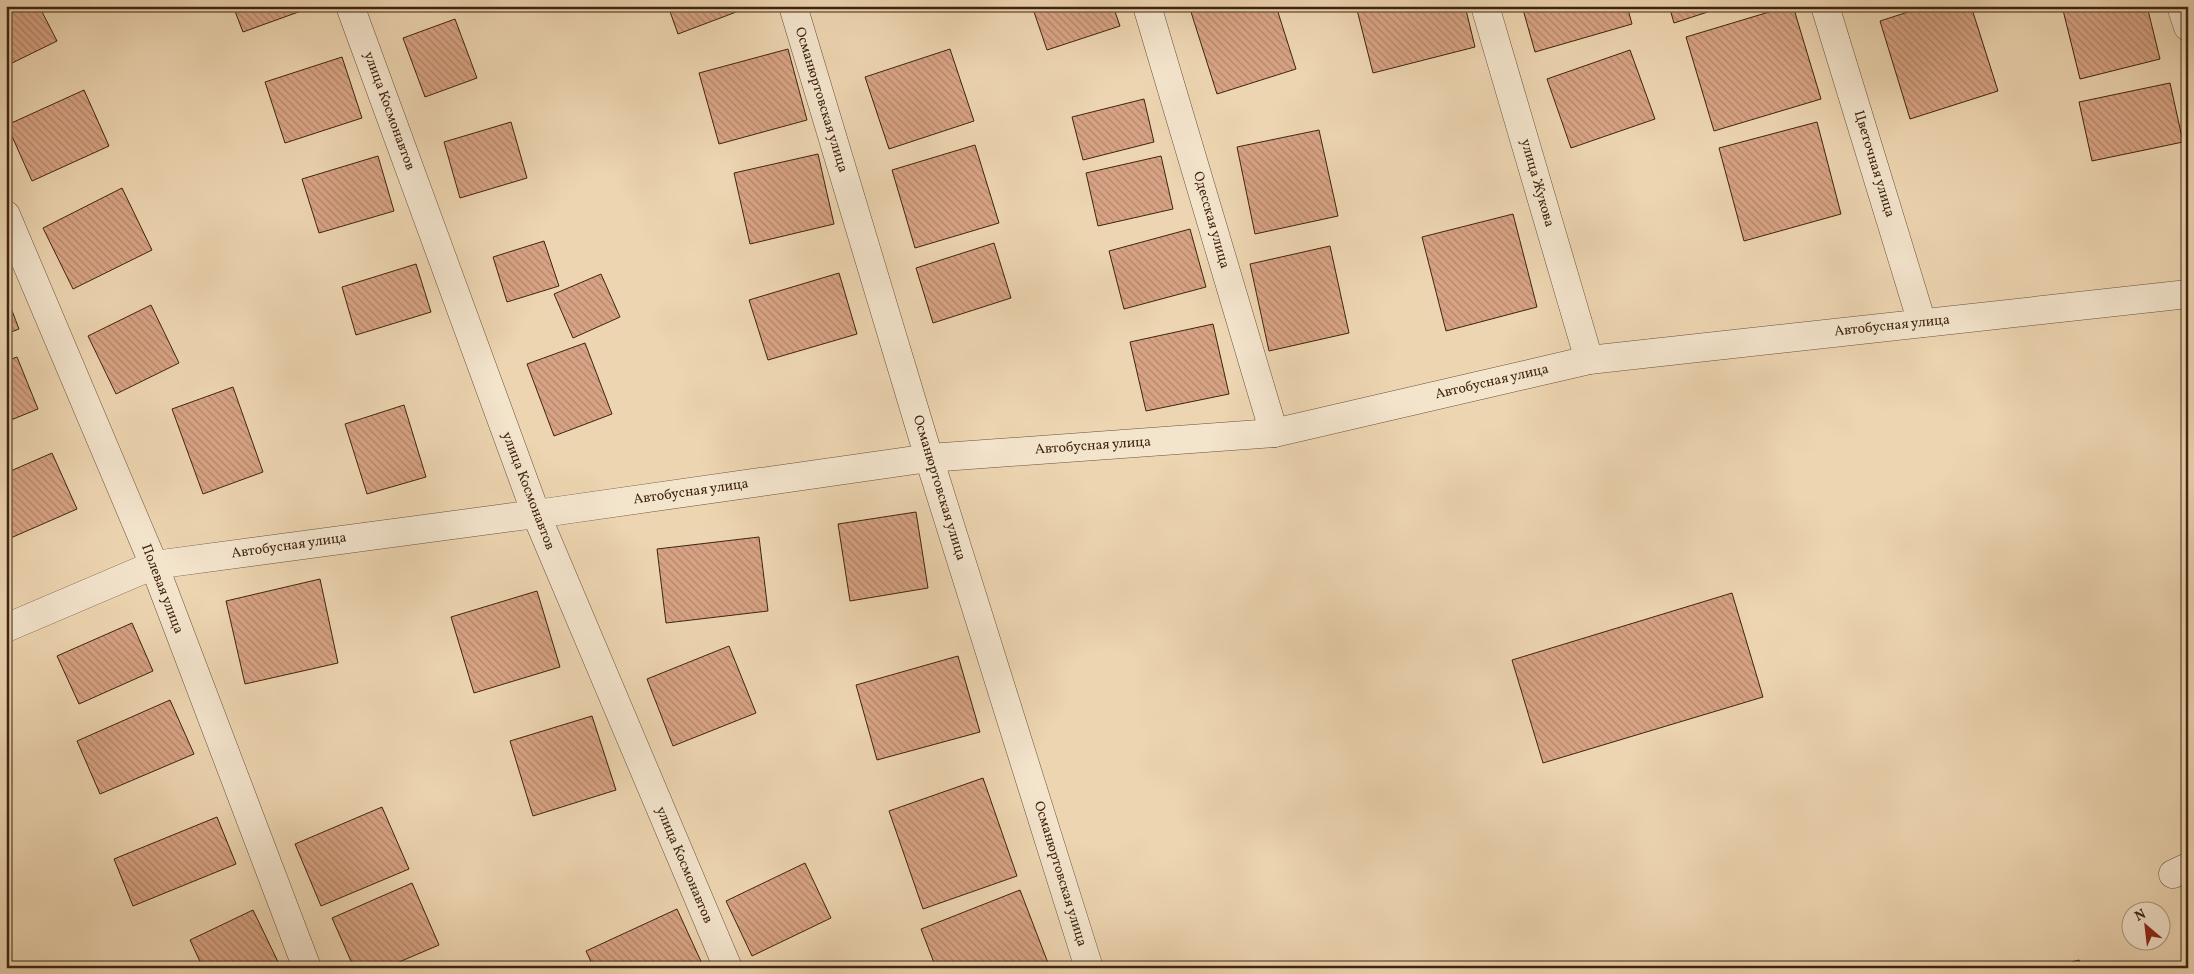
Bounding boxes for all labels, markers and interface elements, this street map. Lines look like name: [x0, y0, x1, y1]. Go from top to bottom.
street label: Османюртовская улица: [790, 25, 852, 175]
street label: улица Космонавтов: [359, 49, 419, 173]
street label: Цветочная улица: [1849, 108, 1899, 220]
street label: улица Жукова: [1515, 137, 1559, 229]
street label: Одесская улица: [1188, 169, 1234, 271]
street label: Автобусная улица: [1833, 310, 1951, 342]
street label: Автобусная улица: [1433, 360, 1551, 404]
street label: Османюртовская улица: [908, 413, 970, 563]
street label: улица Космонавтов: [497, 429, 559, 553]
street label: Автобусная улица: [1034, 432, 1152, 460]
street label: Автобусная улица: [632, 475, 750, 509]
street label: Автобусная улица: [230, 529, 348, 563]
street label: Полевая улица: [136, 541, 188, 637]
street label: Османюртовская улица: [1029, 799, 1091, 949]
street label: улица Космонавтов: [651, 804, 717, 926]
north arrow: [2122, 902, 2172, 952]
text: N: [2132, 905, 2150, 927]

